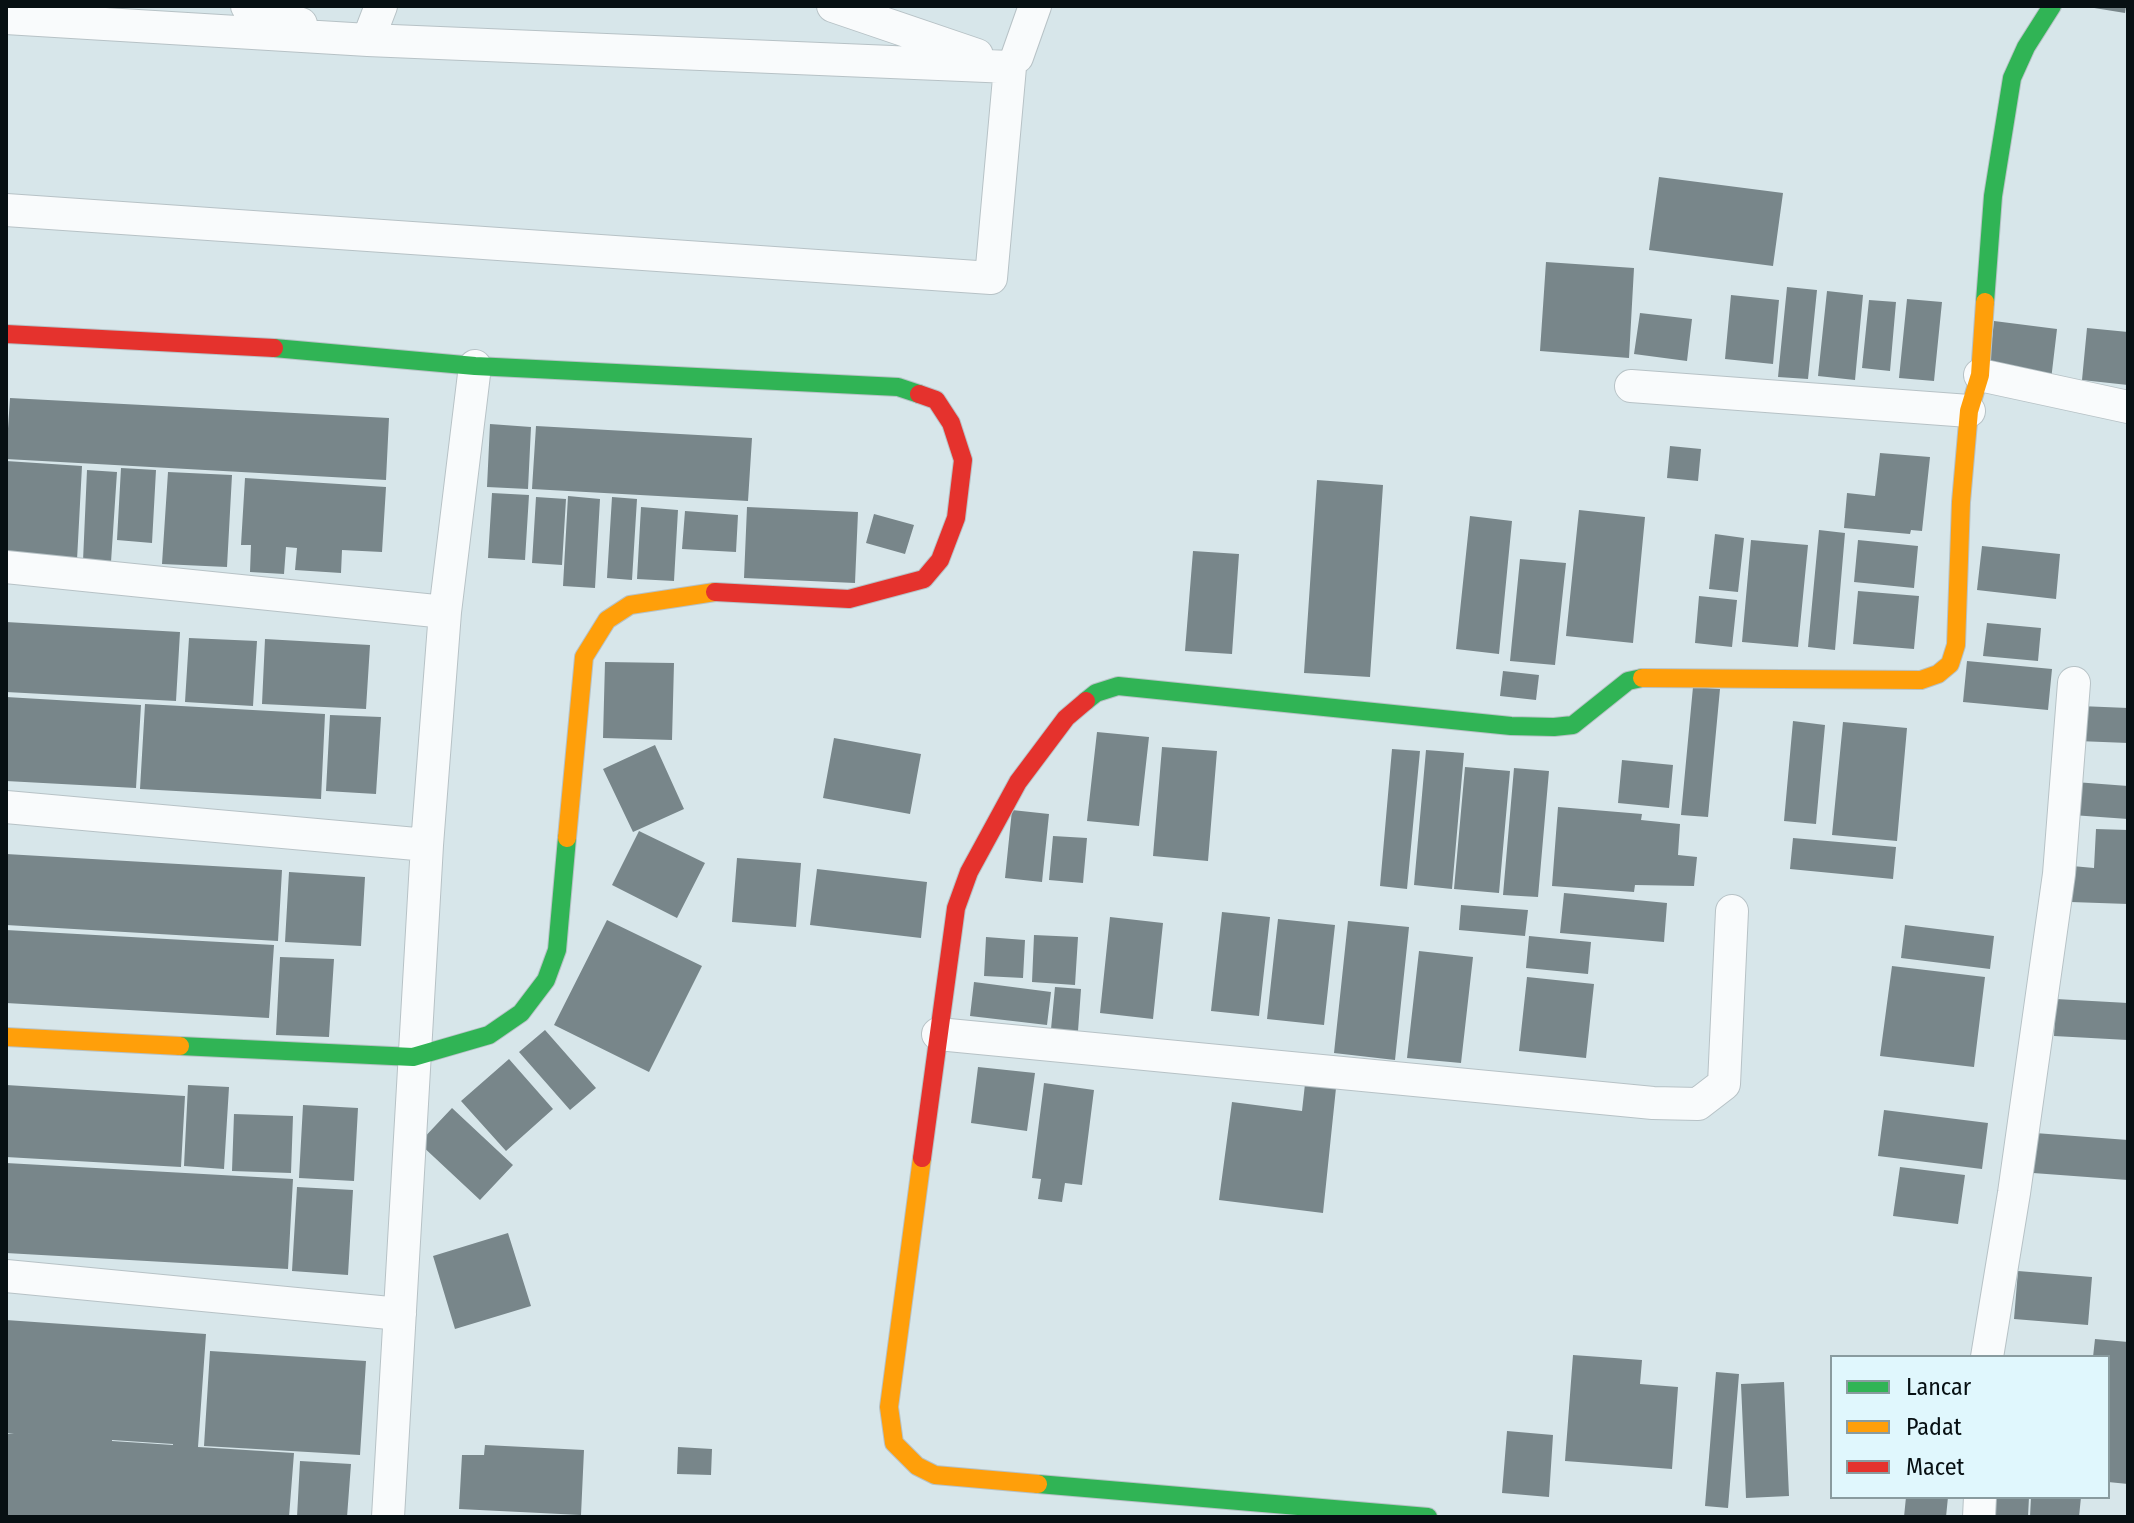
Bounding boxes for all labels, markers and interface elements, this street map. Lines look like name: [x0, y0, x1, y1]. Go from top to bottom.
legend: [1830, 1355, 2110, 1499]
text: Lancar: [1906, 1373, 1971, 1401]
text: Padat: [1906, 1413, 1962, 1441]
text: Macet: [1906, 1453, 1964, 1481]

